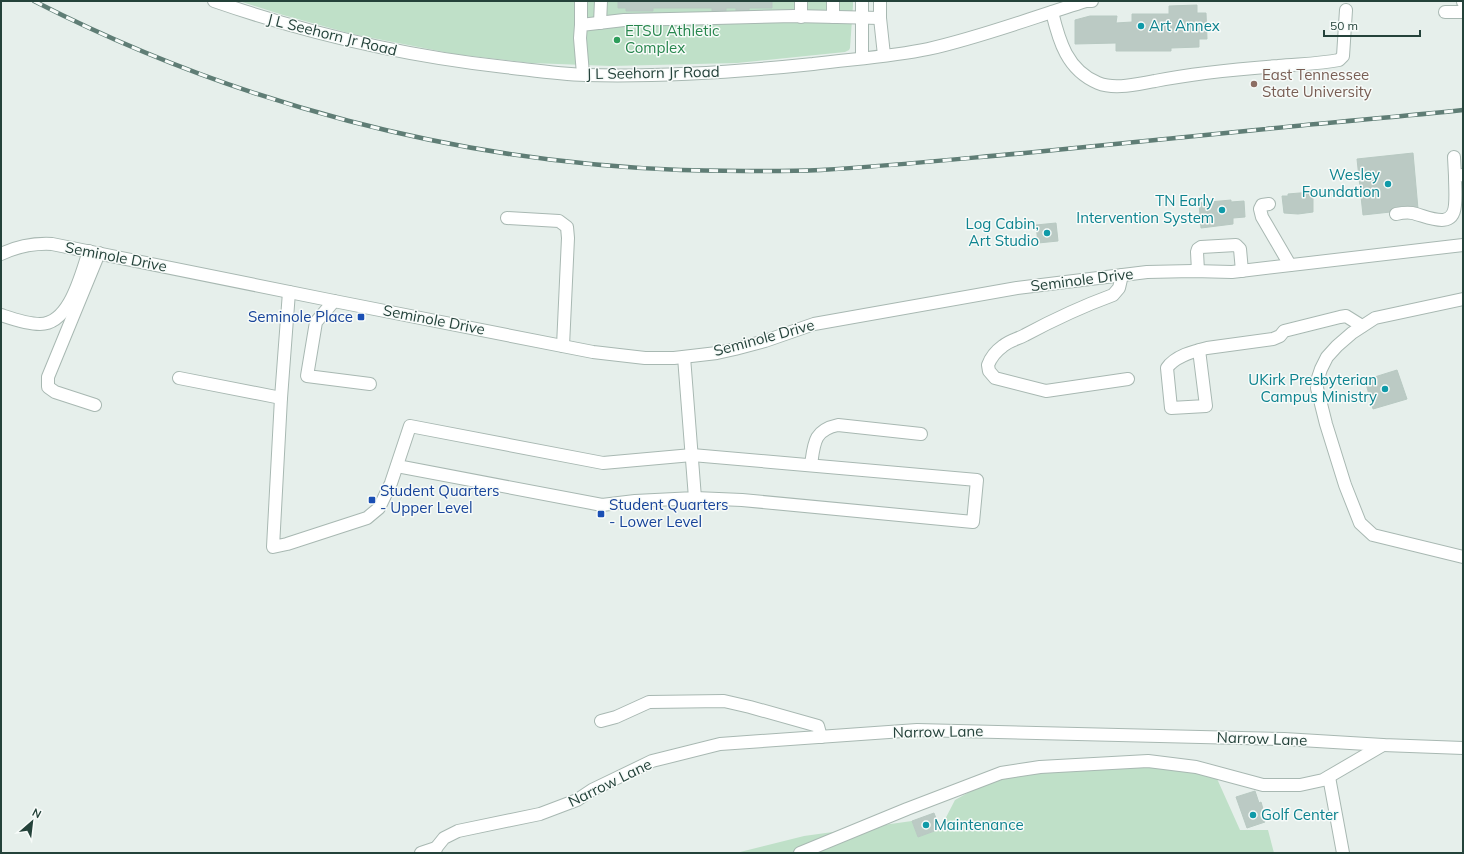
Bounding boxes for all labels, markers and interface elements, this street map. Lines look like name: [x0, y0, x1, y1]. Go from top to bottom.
street label: J L Seehorn Jr Road: [265, 9, 399, 60]
scale bar: [1324, 12, 1420, 38]
place label: Art Annex: [1149, 16, 1220, 35]
text: 50 m: [1330, 18, 1358, 33]
place label: ETSU Athletic Complex: [625, 21, 719, 57]
marker: Art Annex: [1136, 21, 1146, 31]
marker: ETSU Athletic Complex: [612, 35, 622, 45]
street label: J L Seehorn Jr Road: [586, 62, 720, 83]
place label: East Tennessee State University: [1262, 65, 1372, 101]
marker: East Tennessee State University: [1249, 79, 1259, 89]
place label: Wesley Foundation: [1302, 165, 1380, 201]
marker: Wesley Foundation: [1383, 179, 1393, 189]
place label: TN Early Intervention System: [1076, 191, 1214, 227]
marker: TN Early Intervention System: [1217, 205, 1227, 215]
place label: Log Cabin, Art Studio: [966, 214, 1039, 250]
marker: Log Cabin, Art Studio: [1042, 228, 1052, 238]
street label: Seminole Drive: [63, 237, 169, 276]
street label: Seminole Drive: [1029, 264, 1134, 295]
street label: Seminole Drive: [381, 300, 487, 339]
place label: Seminole Place: [248, 307, 353, 326]
marker: Seminole Place: [356, 312, 366, 322]
street label: Seminole Drive: [711, 315, 816, 360]
place label: UKirk Presbyterian Campus Ministry: [1248, 370, 1377, 406]
marker: UKirk Presbyterian Campus Ministry: [1380, 384, 1390, 394]
place label: Student Quarters - Upper Level: [380, 481, 500, 517]
marker: Student Quarters - Upper Level: [367, 495, 377, 505]
place label: Student Quarters - Lower Level: [609, 495, 729, 531]
marker: Student Quarters - Lower Level: [596, 509, 606, 519]
street label: Narrow Lane: [893, 721, 983, 742]
street label: Narrow Lane: [1216, 727, 1308, 750]
street label: Narrow Lane: [565, 754, 655, 811]
north arrow: [12, 802, 52, 842]
text: N: [30, 805, 44, 821]
place label: Golf Center: [1261, 805, 1339, 824]
marker: Golf Center: [1248, 810, 1258, 820]
place label: Maintenance: [934, 815, 1024, 834]
marker: Maintenance: [921, 820, 931, 830]

